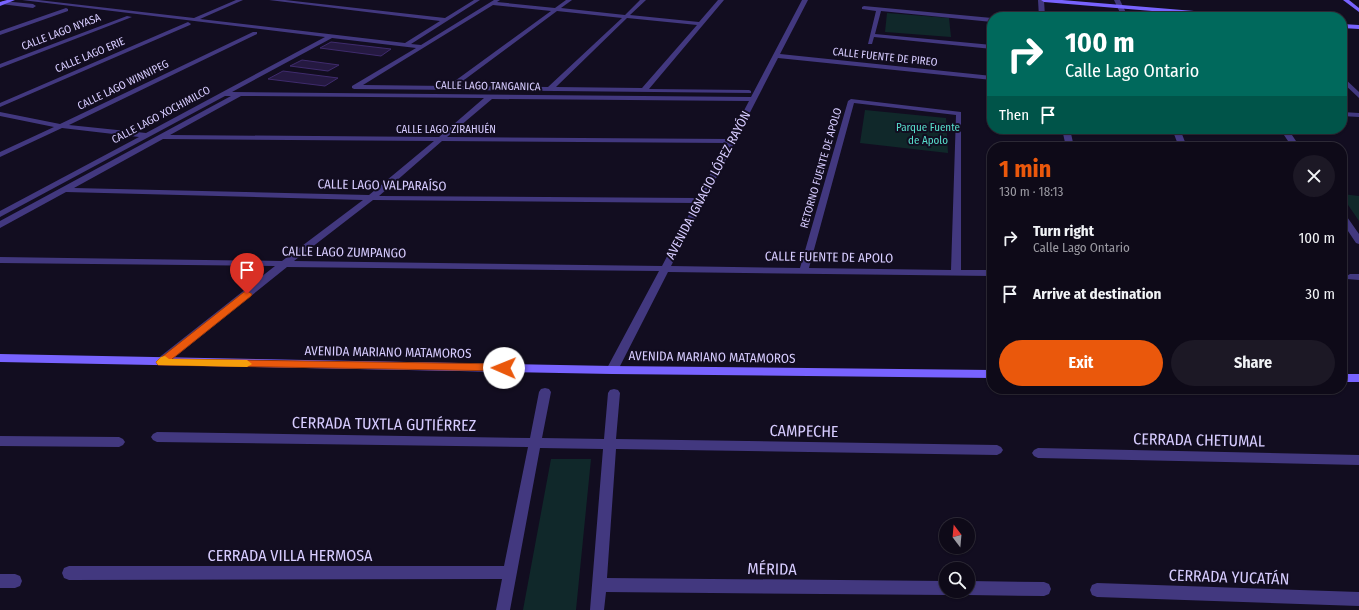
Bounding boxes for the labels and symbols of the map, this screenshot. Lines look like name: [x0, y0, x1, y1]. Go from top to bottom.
street label: CALLE LAGO NYASA: [20, 11, 103, 53]
street label: CALLE LAGO ERIE: [53, 34, 127, 76]
street label: CALLE FUENTE DE PIREO: [832, 45, 938, 69]
street label: CALLE LAGO WINNIPEG: [75, 57, 171, 113]
street label: CALLE LAGO TANGANICA: [435, 79, 541, 93]
street label: CALLE LAGO XOCHIMILCO: [109, 83, 213, 147]
street label: RETORNO FUENTE DE APOLO: [798, 106, 844, 230]
street label: AVENIDA IGNACIO LÓPEZ RAYÓN: [663, 108, 753, 262]
park label: Parque Fuente de Apolo: [896, 121, 960, 147]
street label: CALLE LAGO ZIRAHUÉN: [396, 122, 496, 136]
street label: CALLE LAGO VALPARAÍSO: [317, 176, 447, 194]
street label: CALLE LAGO ZUMPANGO: [282, 243, 406, 261]
street label: CALLE FUENTE DE APOLO: [765, 248, 893, 266]
pin: [230, 253, 264, 294]
street label: AVENIDA MARIANO MATAMOROS: [304, 343, 472, 361]
position arrow: [483, 347, 525, 389]
street label: AVENIDA MARIANO MATAMOROS: [628, 348, 796, 366]
street label: CERRADA TUXTLA GUTIÉRREZ: [292, 413, 476, 435]
street label: CAMPECHE: [769, 421, 839, 441]
street label: CERRADA CHETUMAL: [1133, 429, 1265, 451]
north arrow: [939, 518, 975, 554]
street label: CERRADA VILLA HERMOSA: [208, 546, 373, 565]
street label: MÉRIDA: [747, 559, 797, 579]
street label: CERRADA YUCATÁN: [1168, 565, 1290, 589]

